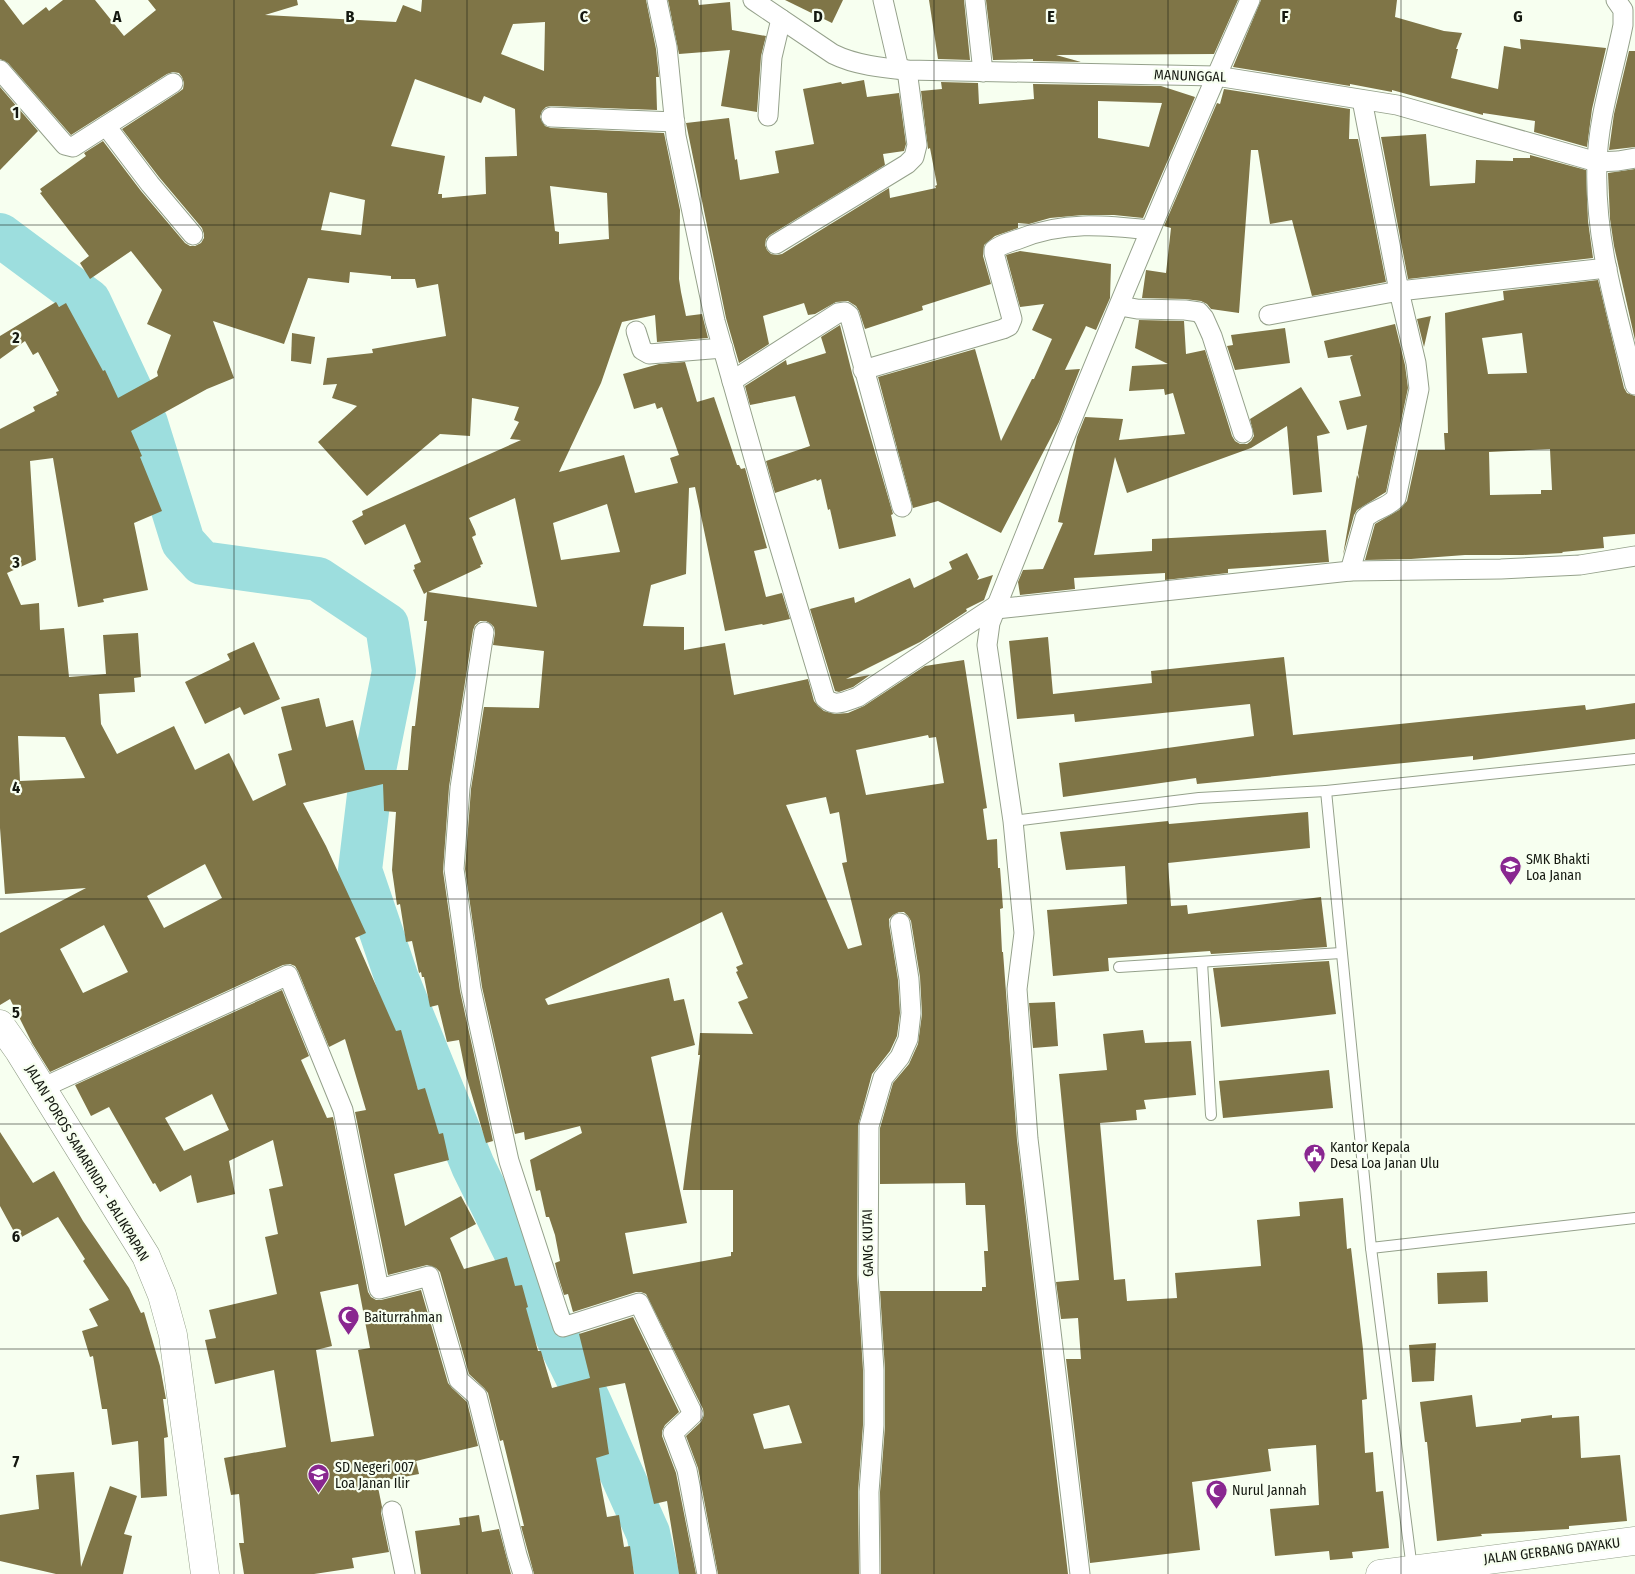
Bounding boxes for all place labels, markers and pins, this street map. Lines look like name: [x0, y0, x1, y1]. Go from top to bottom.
place label: SMK Bhakti Loa Janan: [1526, 851, 1590, 884]
school or university icon: SMK Bhakti Loa Janan: [1498, 855, 1522, 886]
place label: Kantor Kepala Desa Loa Janan Ulu: [1330, 1139, 1439, 1172]
public building icon: Kantor Kepala Desa Loa Janan Ulu: [1302, 1143, 1326, 1174]
mosque icon: Baiturrahman: [336, 1305, 360, 1336]
place label: Baiturrahman: [364, 1309, 443, 1326]
place label: SD Negeri 007 Loa Janan Ilir: [335, 1459, 414, 1492]
school or university icon: SD Negeri 007 Loa Janan Ilir: [307, 1463, 331, 1494]
mosque icon: Nurul Jannah: [1204, 1478, 1228, 1509]
place label: Nurul Jannah: [1232, 1482, 1307, 1499]

